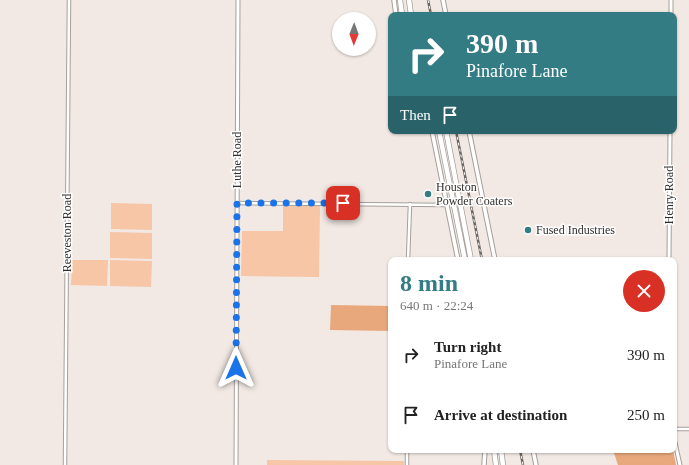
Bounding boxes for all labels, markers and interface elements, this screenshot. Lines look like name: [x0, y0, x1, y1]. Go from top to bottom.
north arrow: [332, 12, 376, 56]
map controls: [332, 12, 376, 56]
icon: right: [400, 28, 452, 80]
text: 390 m: [466, 28, 538, 59]
text: Pinafore Lane: [466, 61, 567, 81]
icon: arrive: [439, 104, 461, 126]
text: Then: [400, 107, 431, 123]
street label: Luthe Road: [230, 132, 244, 188]
street label: Henry Road: [662, 166, 676, 224]
place label: Houston Powder Coaters: [436, 180, 513, 208]
pin: [326, 186, 360, 220]
marker: Houston Powder Coaters: [423, 189, 433, 199]
icon: arrive: [332, 192, 354, 214]
street label: Reeveston Road: [60, 194, 74, 272]
place label: Fused Industries: [536, 223, 615, 237]
marker: Fused Industries: [523, 225, 533, 235]
text: 8 min: [400, 270, 458, 296]
button: close: [623, 270, 665, 312]
text: 640 m · 22:24: [400, 298, 473, 313]
text: Turn right: [434, 339, 501, 355]
icon: right: [400, 344, 422, 366]
position arrow: [215, 347, 257, 389]
text: 390 m: [627, 347, 665, 363]
text: Pinafore Lane: [434, 356, 507, 371]
icon: arrive: [400, 404, 422, 426]
text: Arrive at destination: [434, 407, 567, 423]
text: 250 m: [627, 407, 665, 423]

